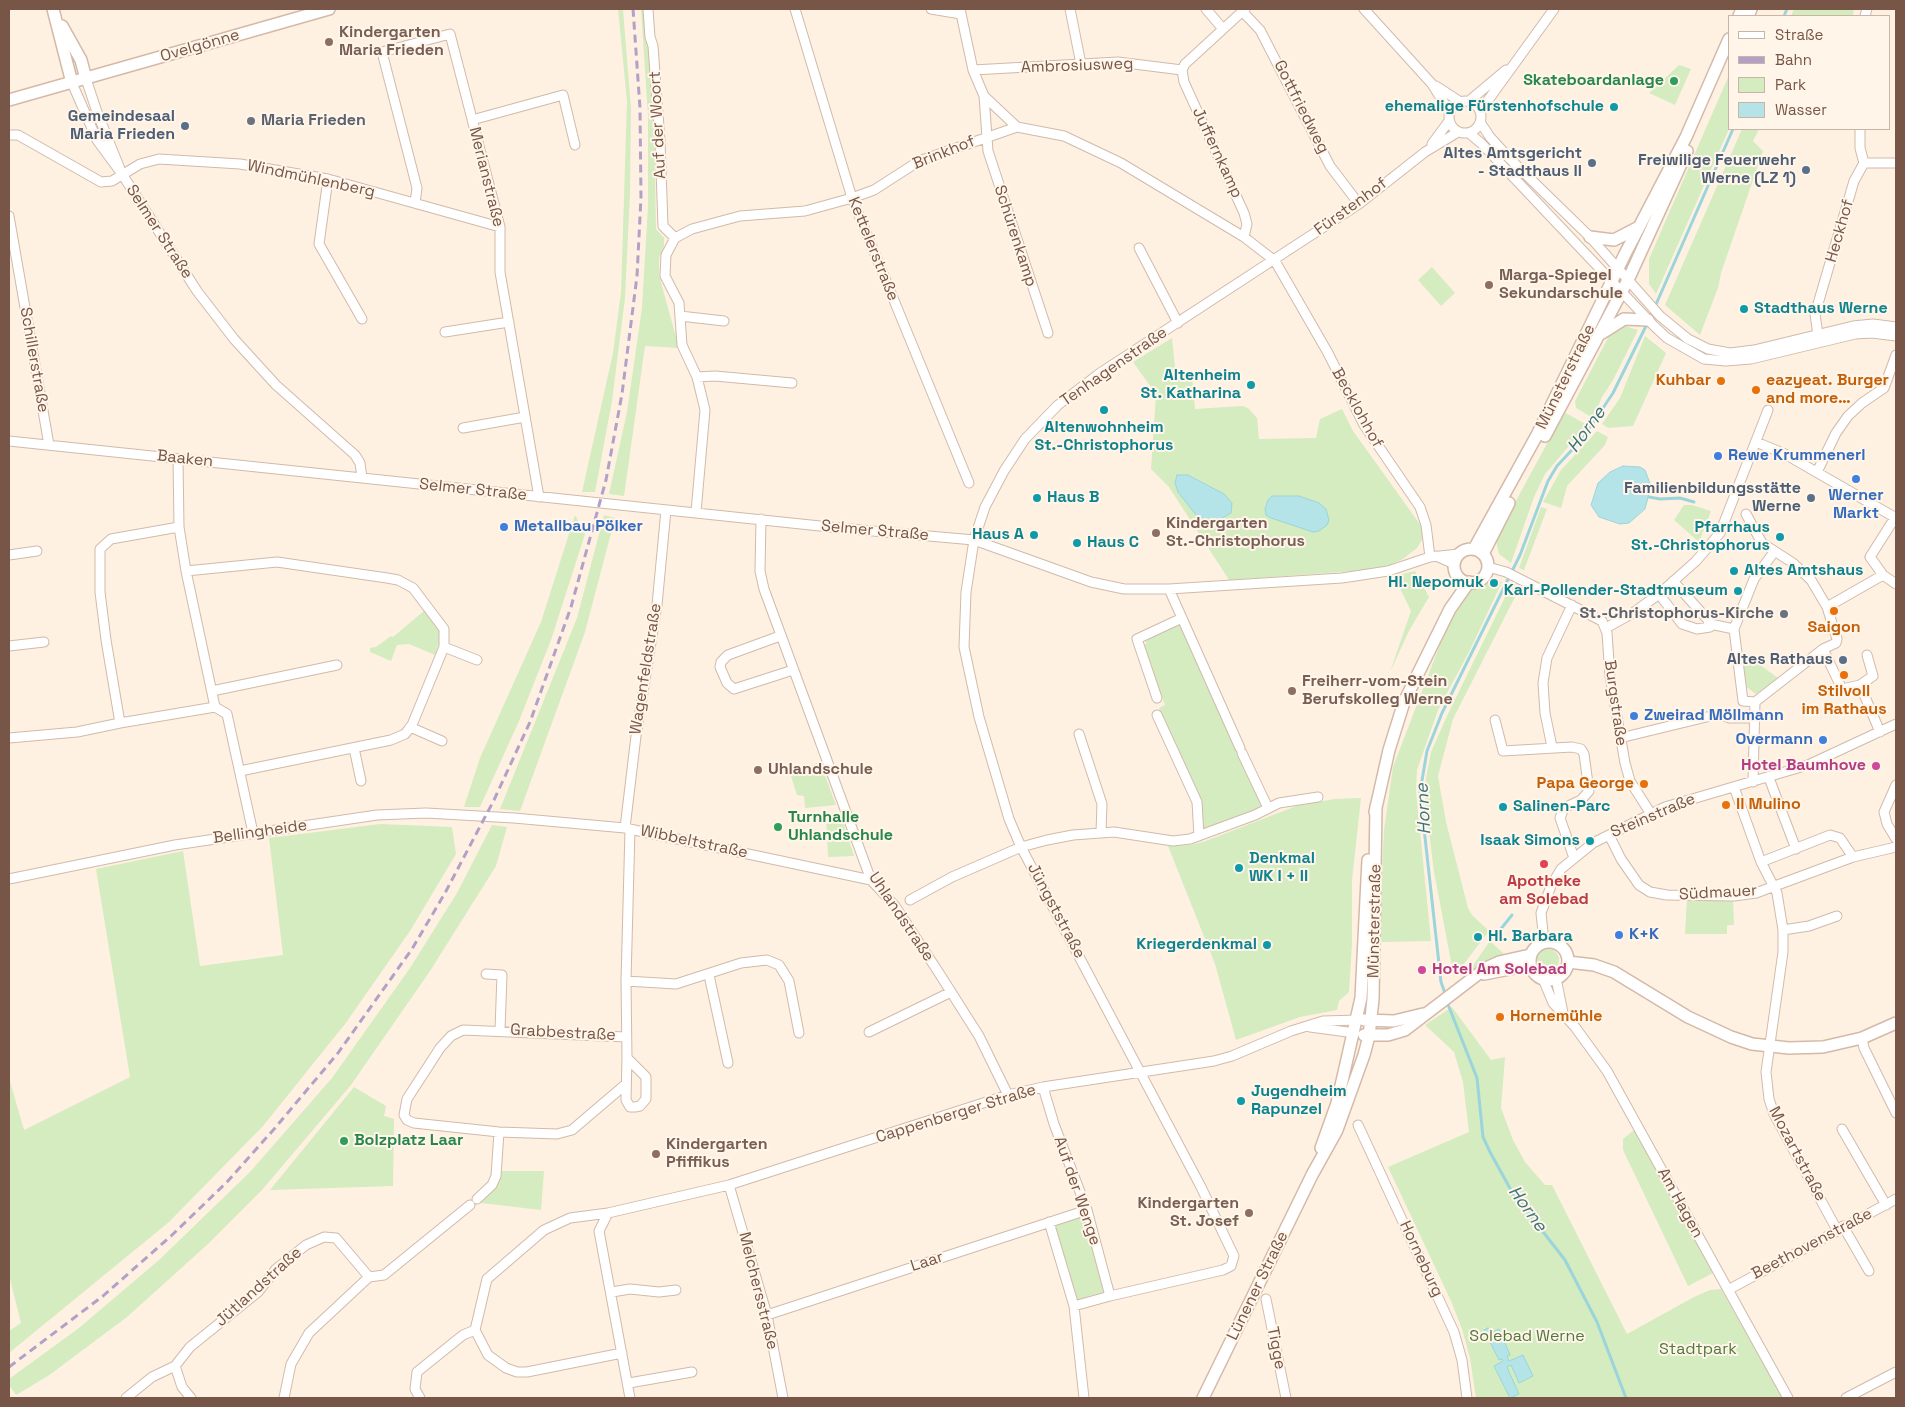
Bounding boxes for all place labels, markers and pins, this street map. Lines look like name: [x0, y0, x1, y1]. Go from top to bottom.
place label: Kindergarten Maria Frieden: [339, 23, 444, 61]
marker: Kindergarten Maria Frieden: [323, 36, 335, 48]
place label: Skateboardanlage: [1523, 71, 1664, 91]
marker: Skateboardanlage: [1668, 75, 1680, 87]
place label: ehemalige Fürstenhofschule: [1385, 97, 1604, 117]
marker: ehemalige Fürstenhofschule: [1608, 101, 1620, 113]
place label: Gemeindesaal Maria Frieden: [68, 107, 175, 145]
place label: Maria Frieden: [261, 111, 366, 131]
marker: Maria Frieden: [245, 115, 257, 127]
marker: Gemeindesaal Maria Frieden: [179, 120, 191, 132]
place label: Altes Amtsgericht - Stadthaus II: [1443, 144, 1582, 182]
place label: Freiwilige Feuerwehr Werne (LZ 1): [1638, 151, 1796, 189]
marker: Altes Amtsgericht - Stadthaus II: [1586, 157, 1598, 169]
marker: Freiwilige Feuerwehr Werne (LZ 1): [1800, 164, 1812, 176]
place label: Marga-Spiegel Sekundarschule: [1499, 266, 1623, 304]
marker: Marga-Spiegel Sekundarschule: [1483, 279, 1495, 291]
place label: Stadthaus Werne: [1754, 299, 1888, 319]
marker: Stadthaus Werne: [1738, 303, 1750, 315]
place label: Altenheim St. Katharina: [1140, 366, 1241, 404]
place label: Kuhbar: [1656, 371, 1711, 391]
place label: eazyeat. Burger and more…: [1766, 371, 1889, 409]
marker: Kuhbar: [1715, 375, 1727, 387]
marker: Altenheim St. Katharina: [1245, 379, 1257, 391]
marker: eazyeat. Burger and more…: [1750, 384, 1762, 396]
marker: Altenwohnheim St.-Christophorus: [1098, 404, 1110, 416]
place label: Altenwohnheim St.-Christophorus: [1035, 418, 1173, 456]
place label: Rewe Krummenerl: [1728, 446, 1866, 466]
marker: Rewe Krummenerl: [1712, 450, 1724, 462]
marker: Werner Markt: [1850, 473, 1862, 485]
place label: Familienbildungsstätte Werne: [1624, 479, 1801, 517]
place label: Werner Markt: [1828, 486, 1884, 524]
place label: Haus B: [1047, 488, 1099, 508]
marker: Haus B: [1031, 492, 1043, 504]
marker: Familienbildungsstätte Werne: [1805, 492, 1817, 504]
place label: Kindergarten St.-Christophorus: [1166, 514, 1305, 552]
place label: Metallbau Pölker: [514, 517, 643, 537]
place label: Pfarrhaus St.-Christophorus: [1631, 518, 1770, 556]
marker: Metallbau Pölker: [498, 521, 510, 533]
place label: Haus A: [972, 525, 1024, 545]
marker: Kindergarten St.-Christophorus: [1150, 527, 1162, 539]
marker: Haus A: [1028, 529, 1040, 541]
marker: Pfarrhaus St.-Christophorus: [1774, 531, 1786, 543]
place label: Haus C: [1087, 533, 1139, 553]
marker: Haus C: [1071, 537, 1083, 549]
place label: Altes Amtshaus: [1744, 561, 1863, 581]
marker: Altes Amtshaus: [1728, 565, 1740, 577]
place label: Hl. Nepomuk: [1388, 573, 1484, 593]
marker: Hl. Nepomuk: [1488, 577, 1500, 589]
place label: Karl-Pollender-Stadtmuseum: [1504, 581, 1728, 601]
marker: Karl-Pollender-Stadtmuseum: [1732, 585, 1744, 597]
place label: St.-Christophorus-Kirche: [1579, 604, 1774, 624]
marker: Saigon: [1828, 605, 1840, 617]
marker: St.-Christophorus-Kirche: [1778, 608, 1790, 620]
place label: Saigon: [1807, 618, 1861, 638]
place label: Altes Rathaus: [1727, 650, 1833, 670]
marker: Altes Rathaus: [1837, 654, 1849, 666]
marker: Stilvoll im Rathaus: [1838, 669, 1850, 681]
place label: Freiherr-vom-Stein Berufskolleg Werne: [1302, 672, 1453, 710]
place label: Stilvoll im Rathaus: [1801, 682, 1887, 720]
marker: Freiherr-vom-Stein Berufskolleg Werne: [1286, 685, 1298, 697]
place label: Zweirad Möllmann: [1644, 706, 1784, 726]
marker: Zweirad Möllmann: [1628, 710, 1640, 722]
place label: Overmann: [1735, 730, 1813, 750]
marker: Overmann: [1817, 734, 1829, 746]
place label: Hotel Baumhove: [1741, 756, 1866, 776]
place label: Uhlandschule: [768, 760, 873, 780]
marker: Hotel Baumhove: [1870, 760, 1882, 772]
marker: Uhlandschule: [752, 764, 764, 776]
place label: Papa George: [1537, 774, 1634, 794]
marker: Papa George: [1638, 778, 1650, 790]
place label: Il Mulino: [1736, 795, 1801, 815]
place label: Salinen-Parc: [1513, 797, 1610, 817]
marker: Il Mulino: [1720, 799, 1732, 811]
marker: Salinen-Parc: [1497, 801, 1509, 813]
place label: Turnhalle Uhlandschule: [788, 808, 893, 846]
marker: Turnhalle Uhlandschule: [772, 821, 784, 833]
place label: Isaak Simons: [1480, 831, 1580, 851]
marker: Isaak Simons: [1584, 835, 1596, 847]
place label: Denkmal WK I + II: [1249, 849, 1315, 887]
marker: Apotheke am Solebad: [1538, 858, 1550, 870]
marker: Denkmal WK I + II: [1233, 862, 1245, 874]
place label: Apotheke am Solebad: [1499, 872, 1589, 910]
place label: K+K: [1629, 925, 1659, 945]
place label: Hl. Barbara: [1488, 927, 1573, 947]
marker: K+K: [1613, 929, 1625, 941]
marker: Hl. Barbara: [1472, 931, 1484, 943]
place label: Kriegerdenkmal: [1136, 935, 1257, 955]
marker: Kriegerdenkmal: [1261, 939, 1273, 951]
place label: Hotel Am Solebad: [1432, 960, 1567, 980]
marker: Hotel Am Solebad: [1416, 964, 1428, 976]
place label: Hornemühle: [1510, 1007, 1602, 1027]
marker: Hornemühle: [1494, 1011, 1506, 1023]
place label: Jugendheim Rapunzel: [1251, 1082, 1347, 1120]
marker: Jugendheim Rapunzel: [1235, 1095, 1247, 1107]
place label: Bolzplatz Laar: [354, 1131, 463, 1151]
marker: Bolzplatz Laar: [338, 1135, 350, 1147]
place label: Kindergarten Pfiffikus: [666, 1135, 768, 1173]
marker: Kindergarten Pfiffikus: [650, 1148, 662, 1160]
place label: Kindergarten St. Josef: [1137, 1194, 1239, 1232]
marker: Kindergarten St. Josef: [1243, 1207, 1255, 1219]

